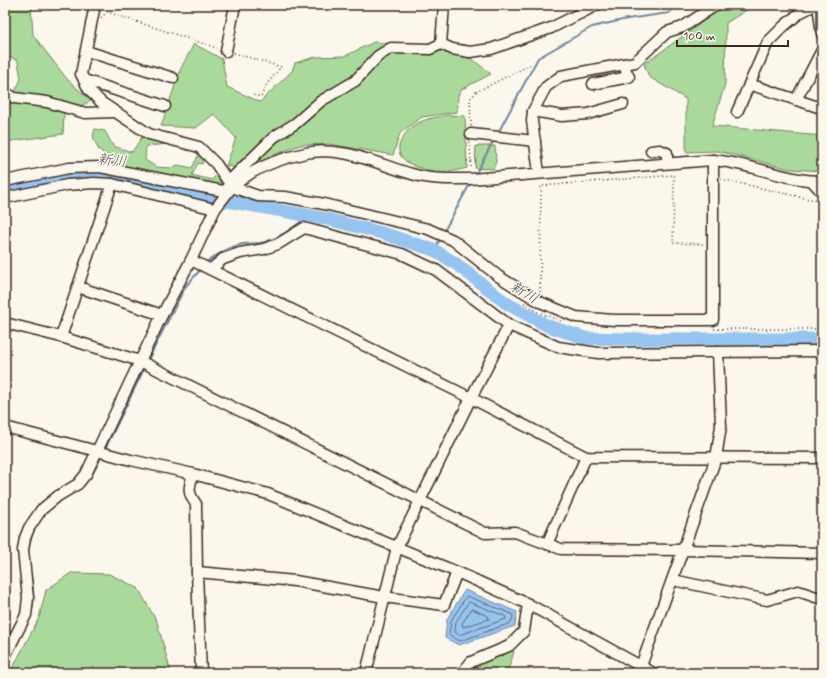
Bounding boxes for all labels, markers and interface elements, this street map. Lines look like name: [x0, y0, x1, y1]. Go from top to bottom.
scale bar: [677, 22, 788, 48]
text: 100 m: [683, 29, 715, 45]
water label: 新川: [96, 149, 128, 173]
water label: 新川: [506, 277, 542, 309]

